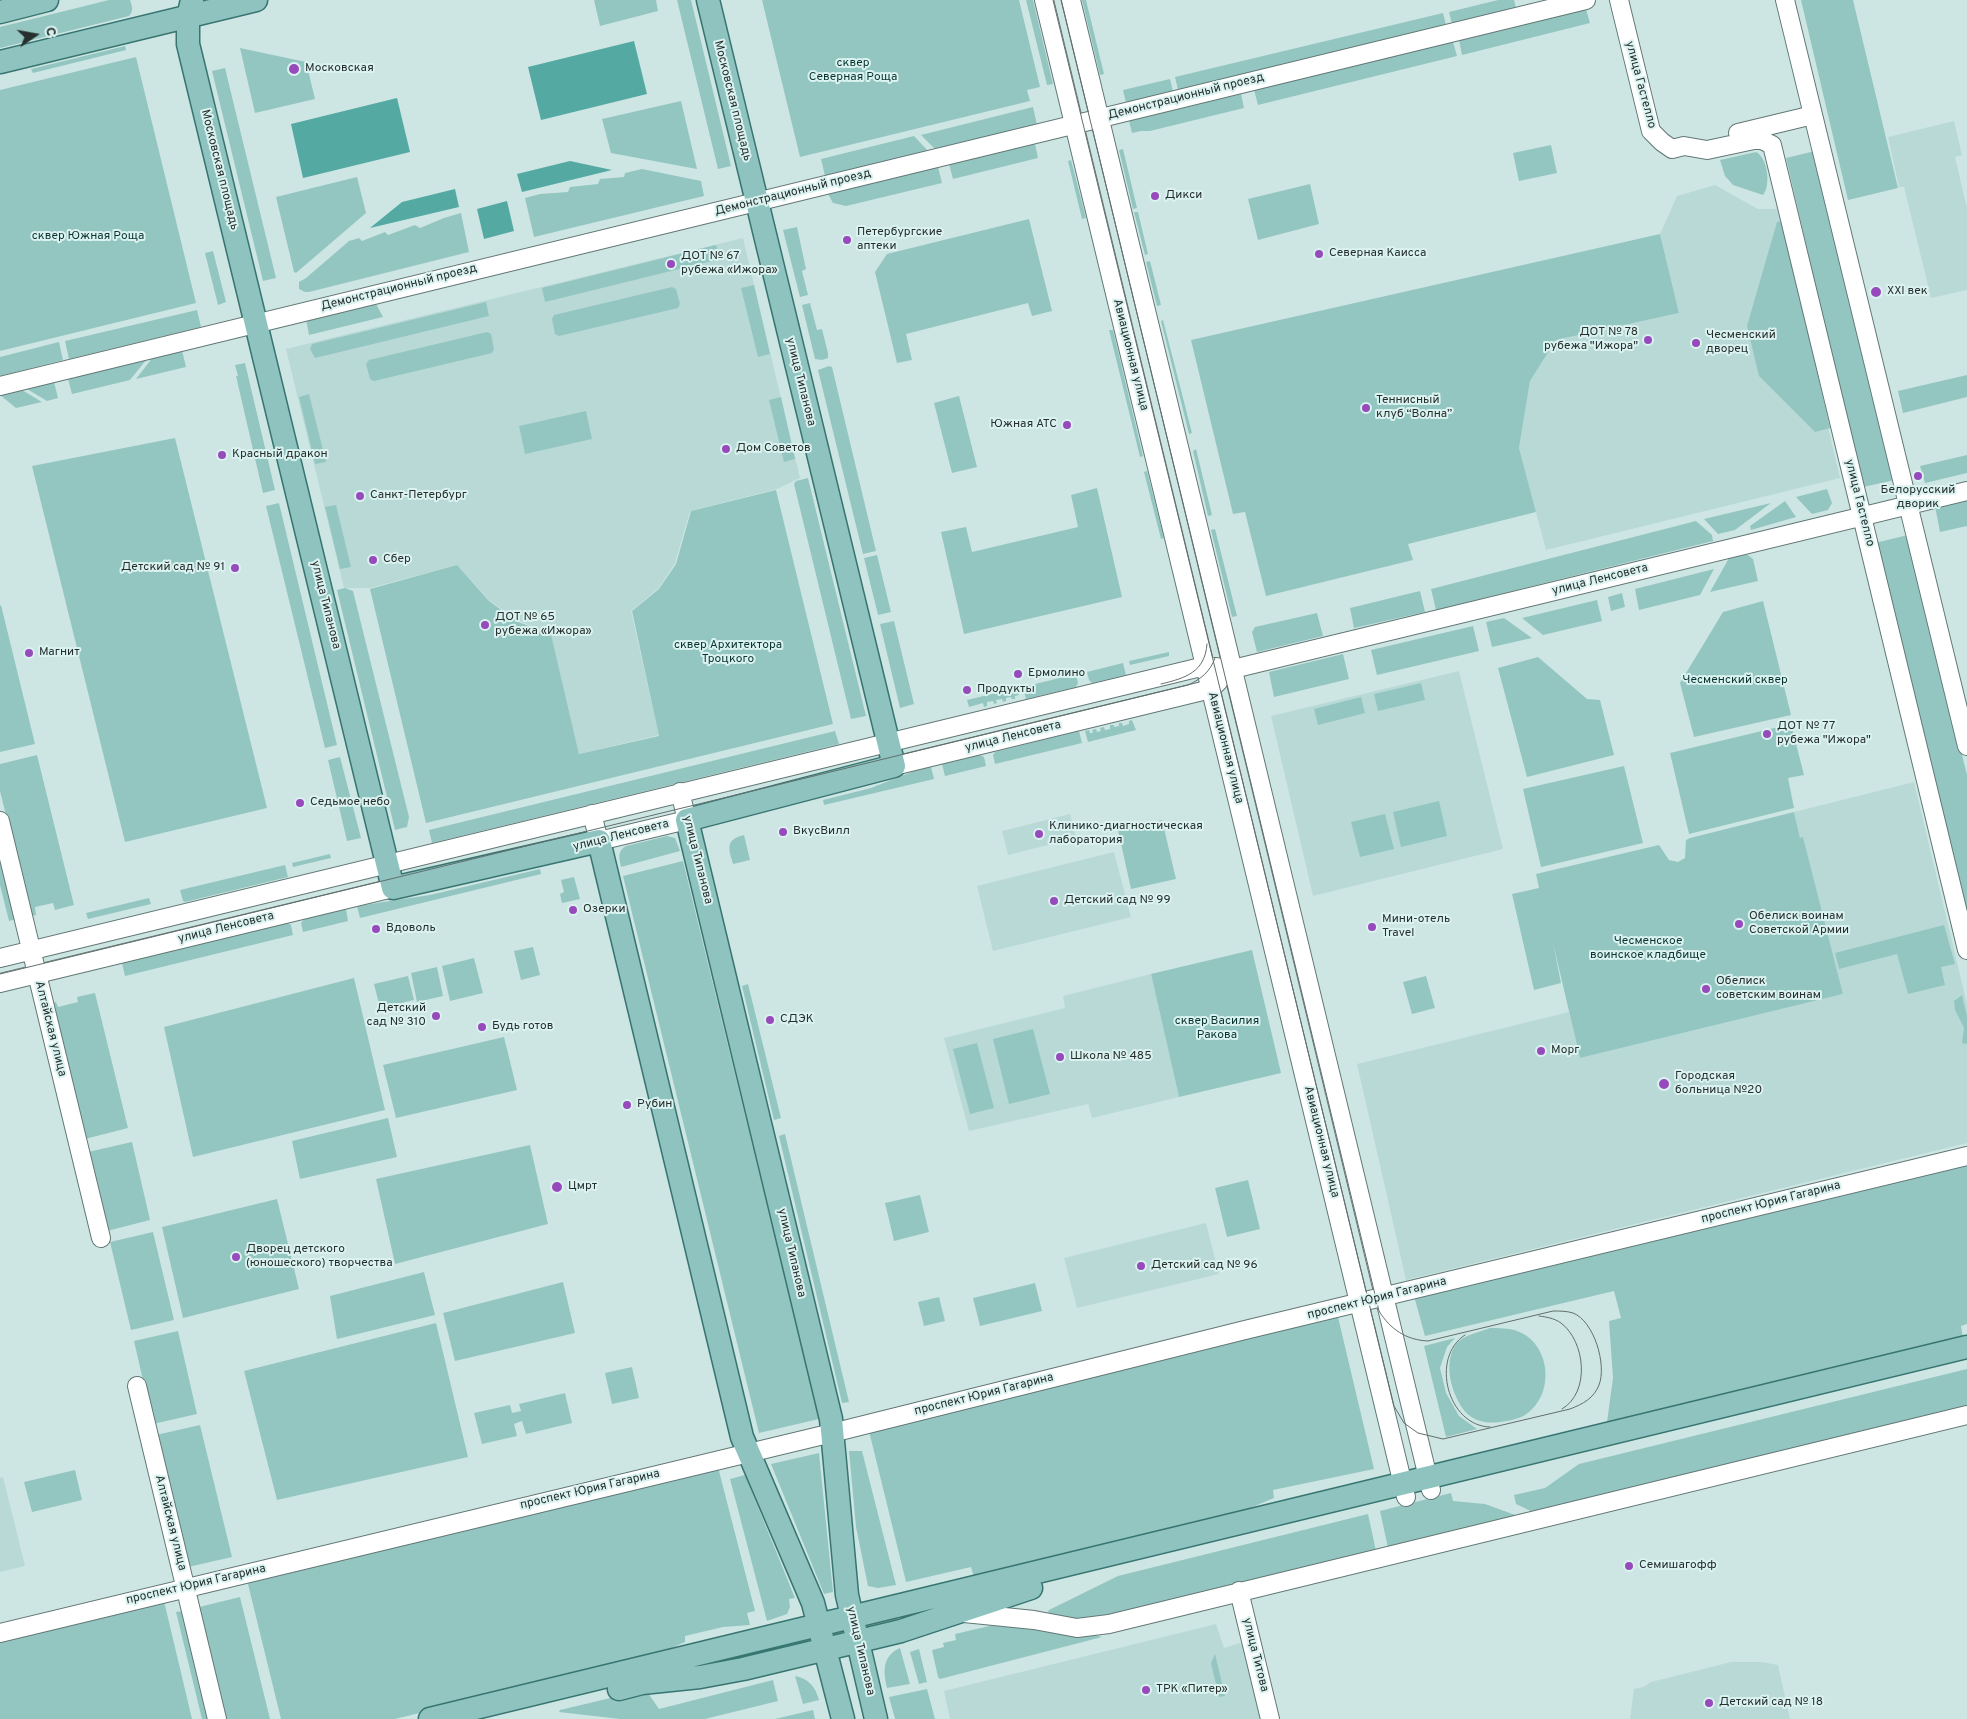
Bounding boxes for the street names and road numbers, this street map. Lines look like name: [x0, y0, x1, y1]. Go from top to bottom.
street label: Московская площадь: [710, 39, 754, 163]
street label: улица Гастелло: [1621, 40, 1659, 130]
street label: Демонстрационный проезд: [1106, 71, 1266, 123]
street label: Московская площадь: [197, 108, 241, 232]
street label: Демонстрационный проезд: [713, 167, 873, 219]
street label: Демонстрационный проезд: [319, 262, 479, 314]
street label: Авиационная улица: [1109, 298, 1151, 412]
street label: улица Типанова: [782, 336, 818, 428]
street label: улица Гастелло: [1841, 458, 1877, 548]
street label: улица Типанова: [307, 559, 343, 651]
street label: улица Ленсовета: [1551, 561, 1649, 599]
street label: Авиационная улица: [1204, 691, 1246, 805]
street label: улица Ленсовета: [964, 718, 1062, 756]
street label: улица Типанова: [679, 814, 715, 906]
street label: улица Ленсовета: [572, 817, 670, 855]
street label: улица Ленсовета: [177, 909, 275, 947]
street label: Алтайская улица: [31, 980, 69, 1078]
street label: Авиационная улица: [1300, 1085, 1342, 1199]
street label: проспект Юрия Гагарина: [1700, 1179, 1842, 1227]
street label: улица Типанова: [774, 1207, 808, 1299]
street label: проспект Юрия Гагарина: [1306, 1275, 1448, 1323]
street label: проспект Юрия Гагарина: [913, 1371, 1055, 1419]
street label: проспект Юрия Гагарина: [519, 1467, 661, 1513]
street label: Алтайская улица: [151, 1474, 189, 1572]
street label: проспект Юрия Гагарина: [125, 1562, 267, 1608]
street label: улица Типанова: [843, 1605, 877, 1697]
street label: улица Титова: [1239, 1617, 1271, 1693]

